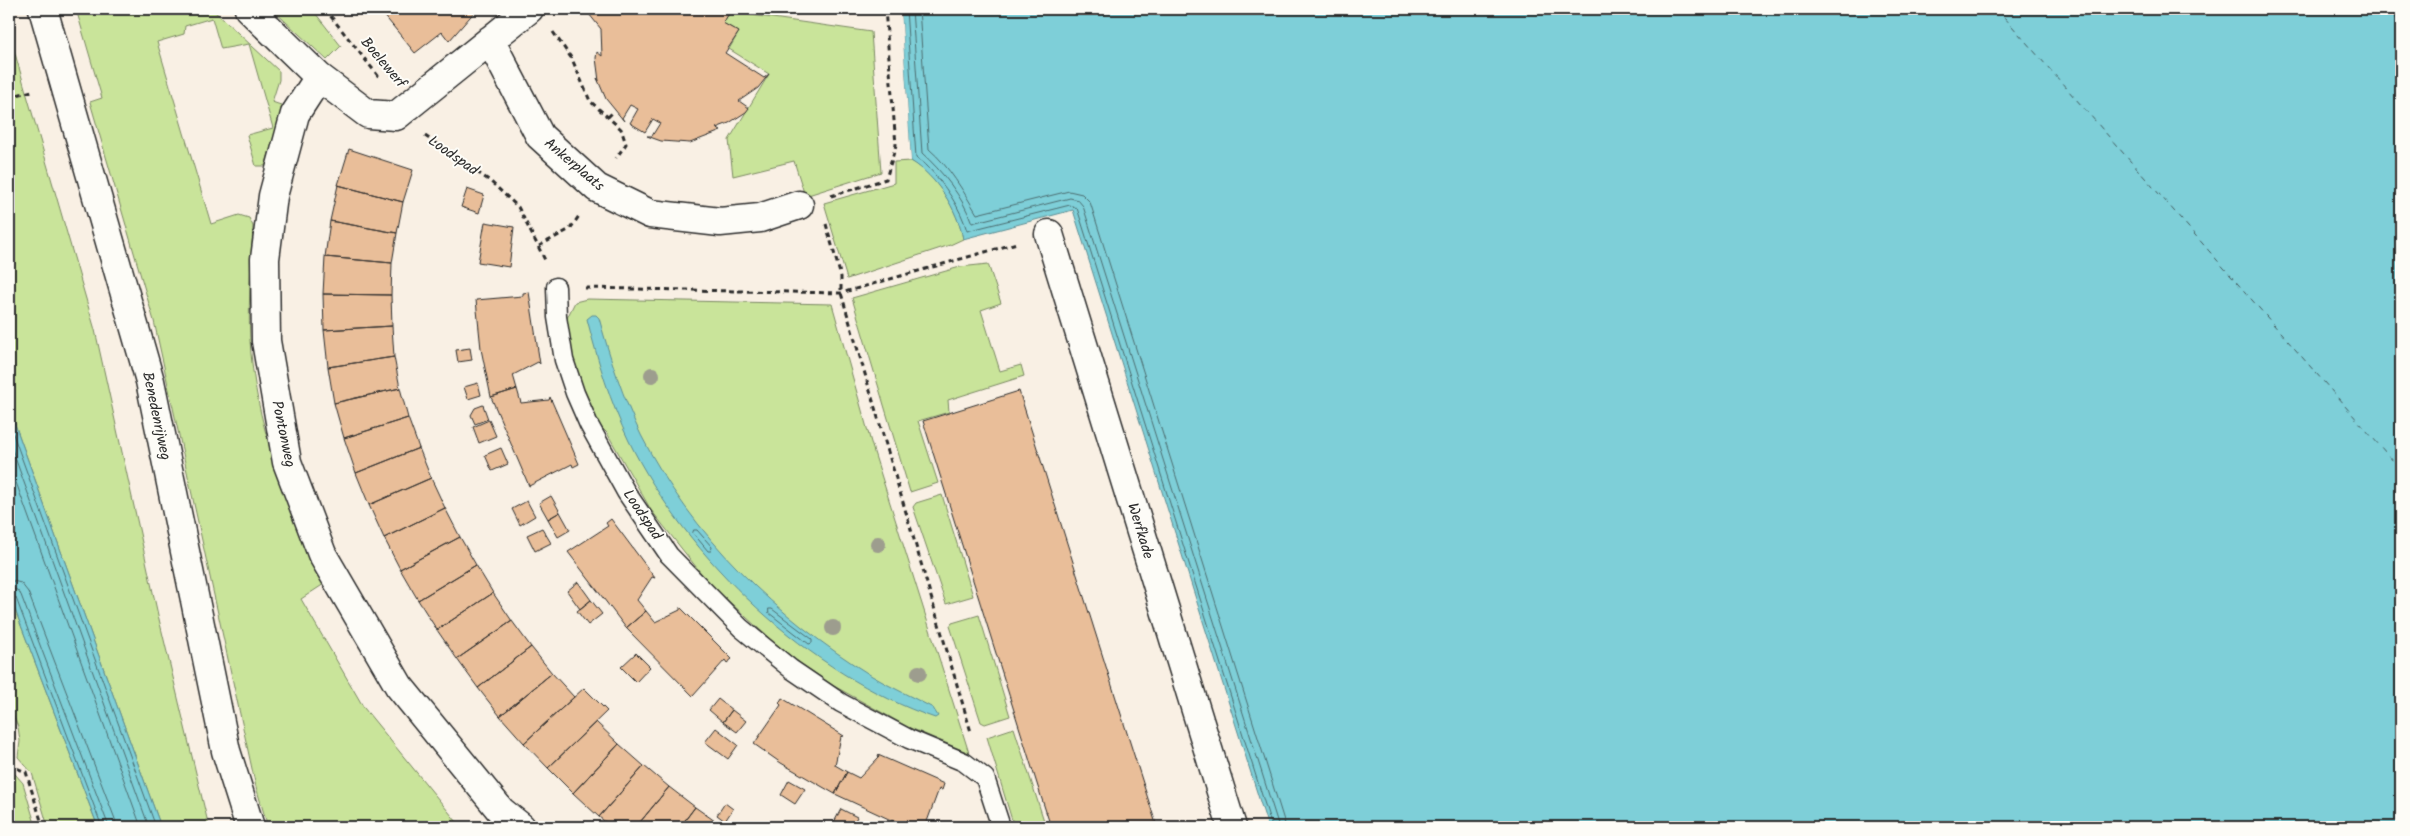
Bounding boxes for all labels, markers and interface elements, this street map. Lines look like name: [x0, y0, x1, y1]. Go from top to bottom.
street label: Boelewerf: [354, 32, 413, 95]
street label: Loodspad: [423, 130, 484, 183]
street label: Ankerplaats: [538, 132, 610, 198]
street label: Benedenrijweg: [135, 370, 177, 462]
street label: Pontonweg: [264, 398, 302, 470]
street label: Loodspad: [616, 485, 668, 546]
street label: Werfkade: [1120, 500, 1160, 562]

